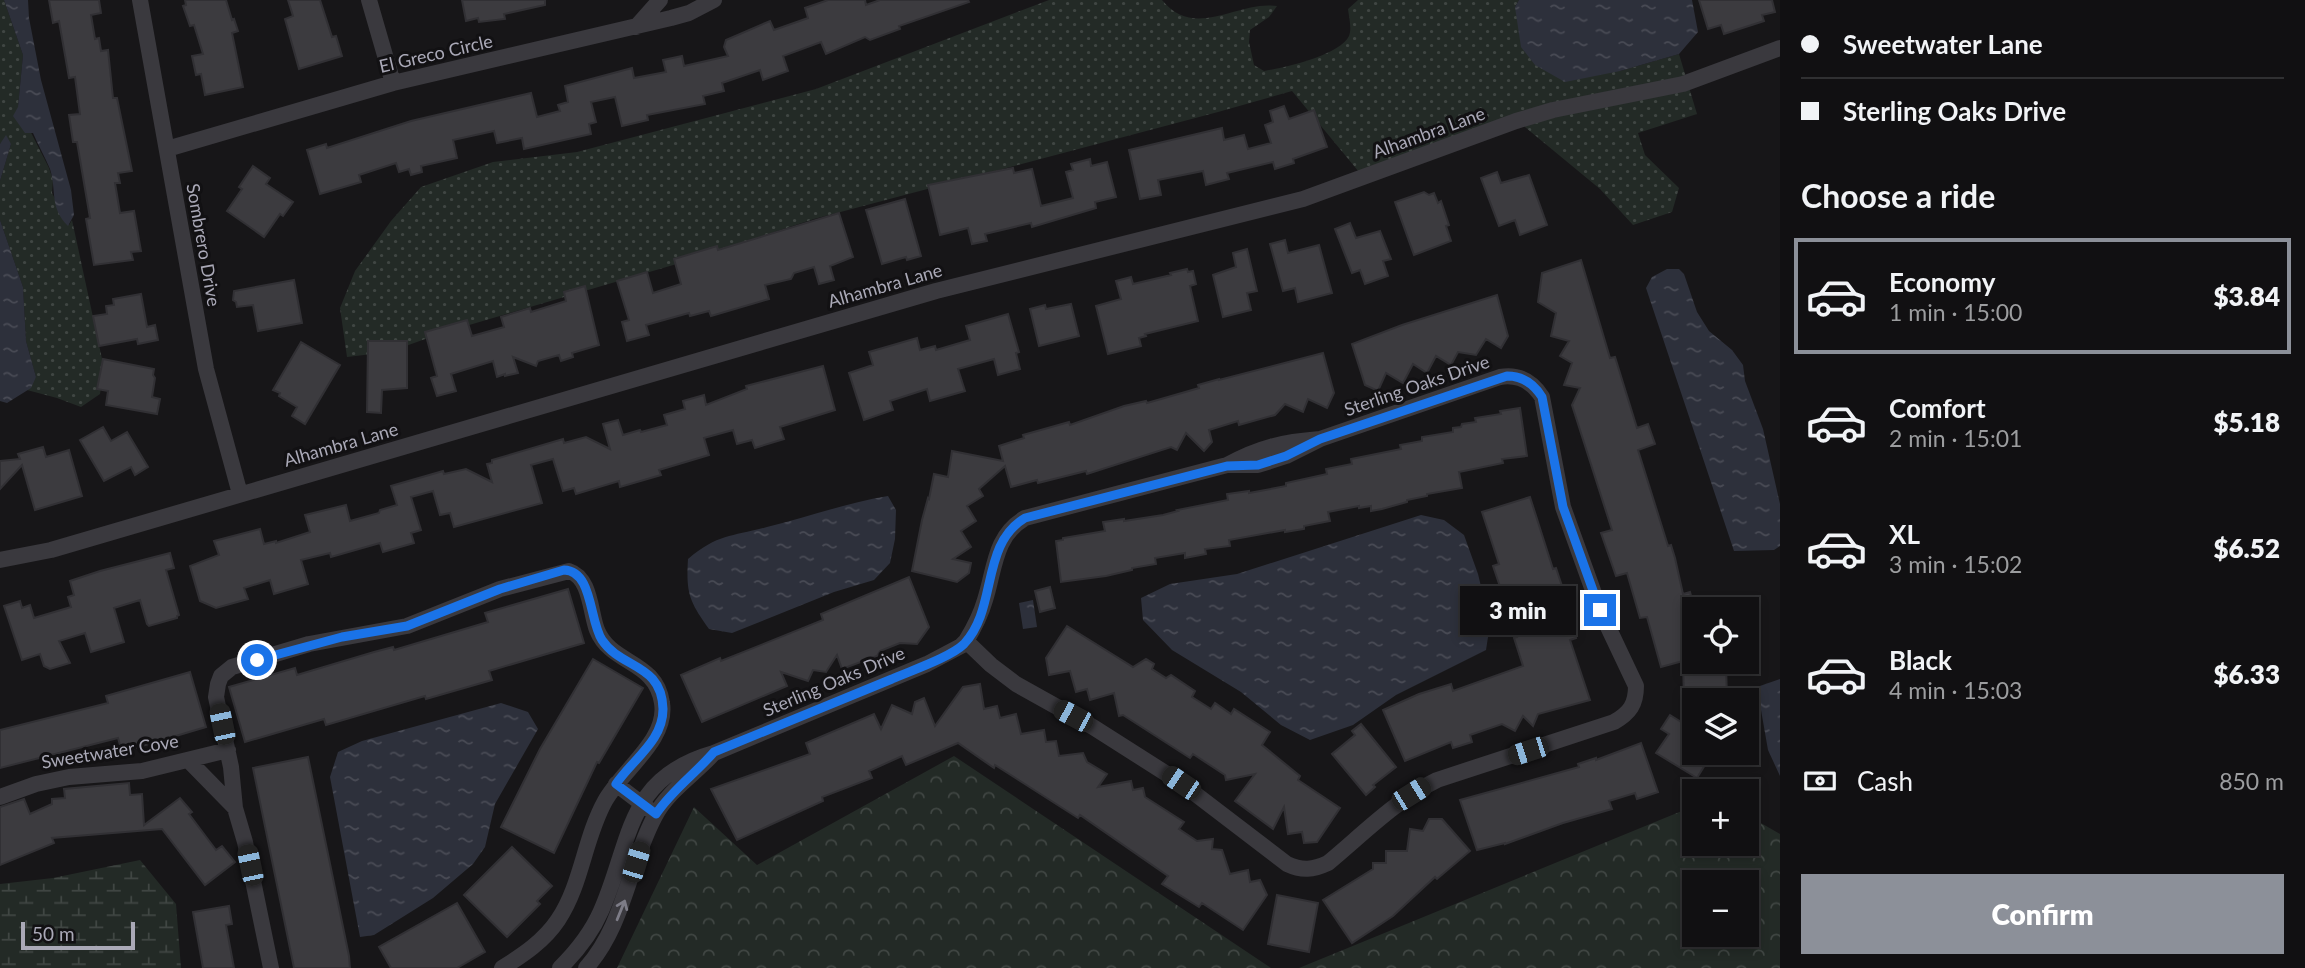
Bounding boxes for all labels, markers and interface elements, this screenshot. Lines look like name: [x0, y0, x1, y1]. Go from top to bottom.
text: Sweetwater Lane: [1843, 28, 2043, 60]
street label: El Greco Circle: [377, 29, 495, 77]
text: Sterling Oaks Drive: [1843, 95, 2066, 127]
street label: Alhambra Lane: [1369, 102, 1488, 163]
text: Choose a ride: [1801, 176, 1995, 215]
street label: Sombrero Drive: [182, 182, 226, 308]
street label: Alhambra Lane: [825, 258, 944, 312]
icon: car: [1805, 265, 1868, 328]
text: Economy: [1889, 266, 1995, 298]
text: $3.84: [2213, 280, 2280, 312]
text: 1 min · 15:00: [1889, 298, 2022, 326]
street label: Sterling Oaks Drive: [1341, 350, 1492, 420]
icon: car: [1805, 391, 1868, 454]
text: Comfort: [1889, 392, 1986, 424]
text: $5.18: [2213, 406, 2280, 438]
street label: Alhambra Lane: [281, 417, 400, 471]
text: 2 min · 15:01: [1889, 424, 2022, 452]
icon: car: [1805, 517, 1868, 580]
text: XL: [1889, 518, 1920, 550]
text: $6.52: [2213, 532, 2280, 564]
text: 3 min · 15:02: [1889, 550, 2022, 578]
callout: 3 min: [1460, 586, 1576, 634]
route end: [1584, 594, 1616, 626]
text: 3 min: [1489, 596, 1547, 624]
map controls: [1682, 597, 1759, 947]
button: locate: [1682, 597, 1759, 674]
street label: Sterling Oaks Drive: [759, 641, 908, 721]
icon: car: [1805, 643, 1868, 706]
route start: [241, 644, 273, 676]
text: Black: [1889, 644, 1952, 676]
text: $6.33: [2213, 658, 2280, 690]
text: 4 min · 15:03: [1889, 676, 2022, 704]
button: layers: [1682, 688, 1759, 765]
car: [1050, 697, 1097, 735]
car: [208, 701, 237, 747]
street label: Sweetwater Cove: [40, 729, 180, 773]
car: [1505, 735, 1552, 767]
icon: cash: [1801, 762, 1839, 800]
car: [1158, 763, 1205, 803]
text: Cash: [1857, 765, 1913, 797]
text: 850 m: [2219, 767, 2284, 795]
car: [1388, 774, 1435, 814]
button: +: [1682, 779, 1759, 856]
car: [620, 839, 653, 885]
car: [236, 842, 265, 888]
button: −: [1682, 870, 1759, 947]
button: Confirm: [1801, 874, 2284, 954]
one-way arrow: [615, 899, 628, 921]
scale bar: [21, 919, 135, 951]
text: 50 m: [32, 922, 75, 945]

